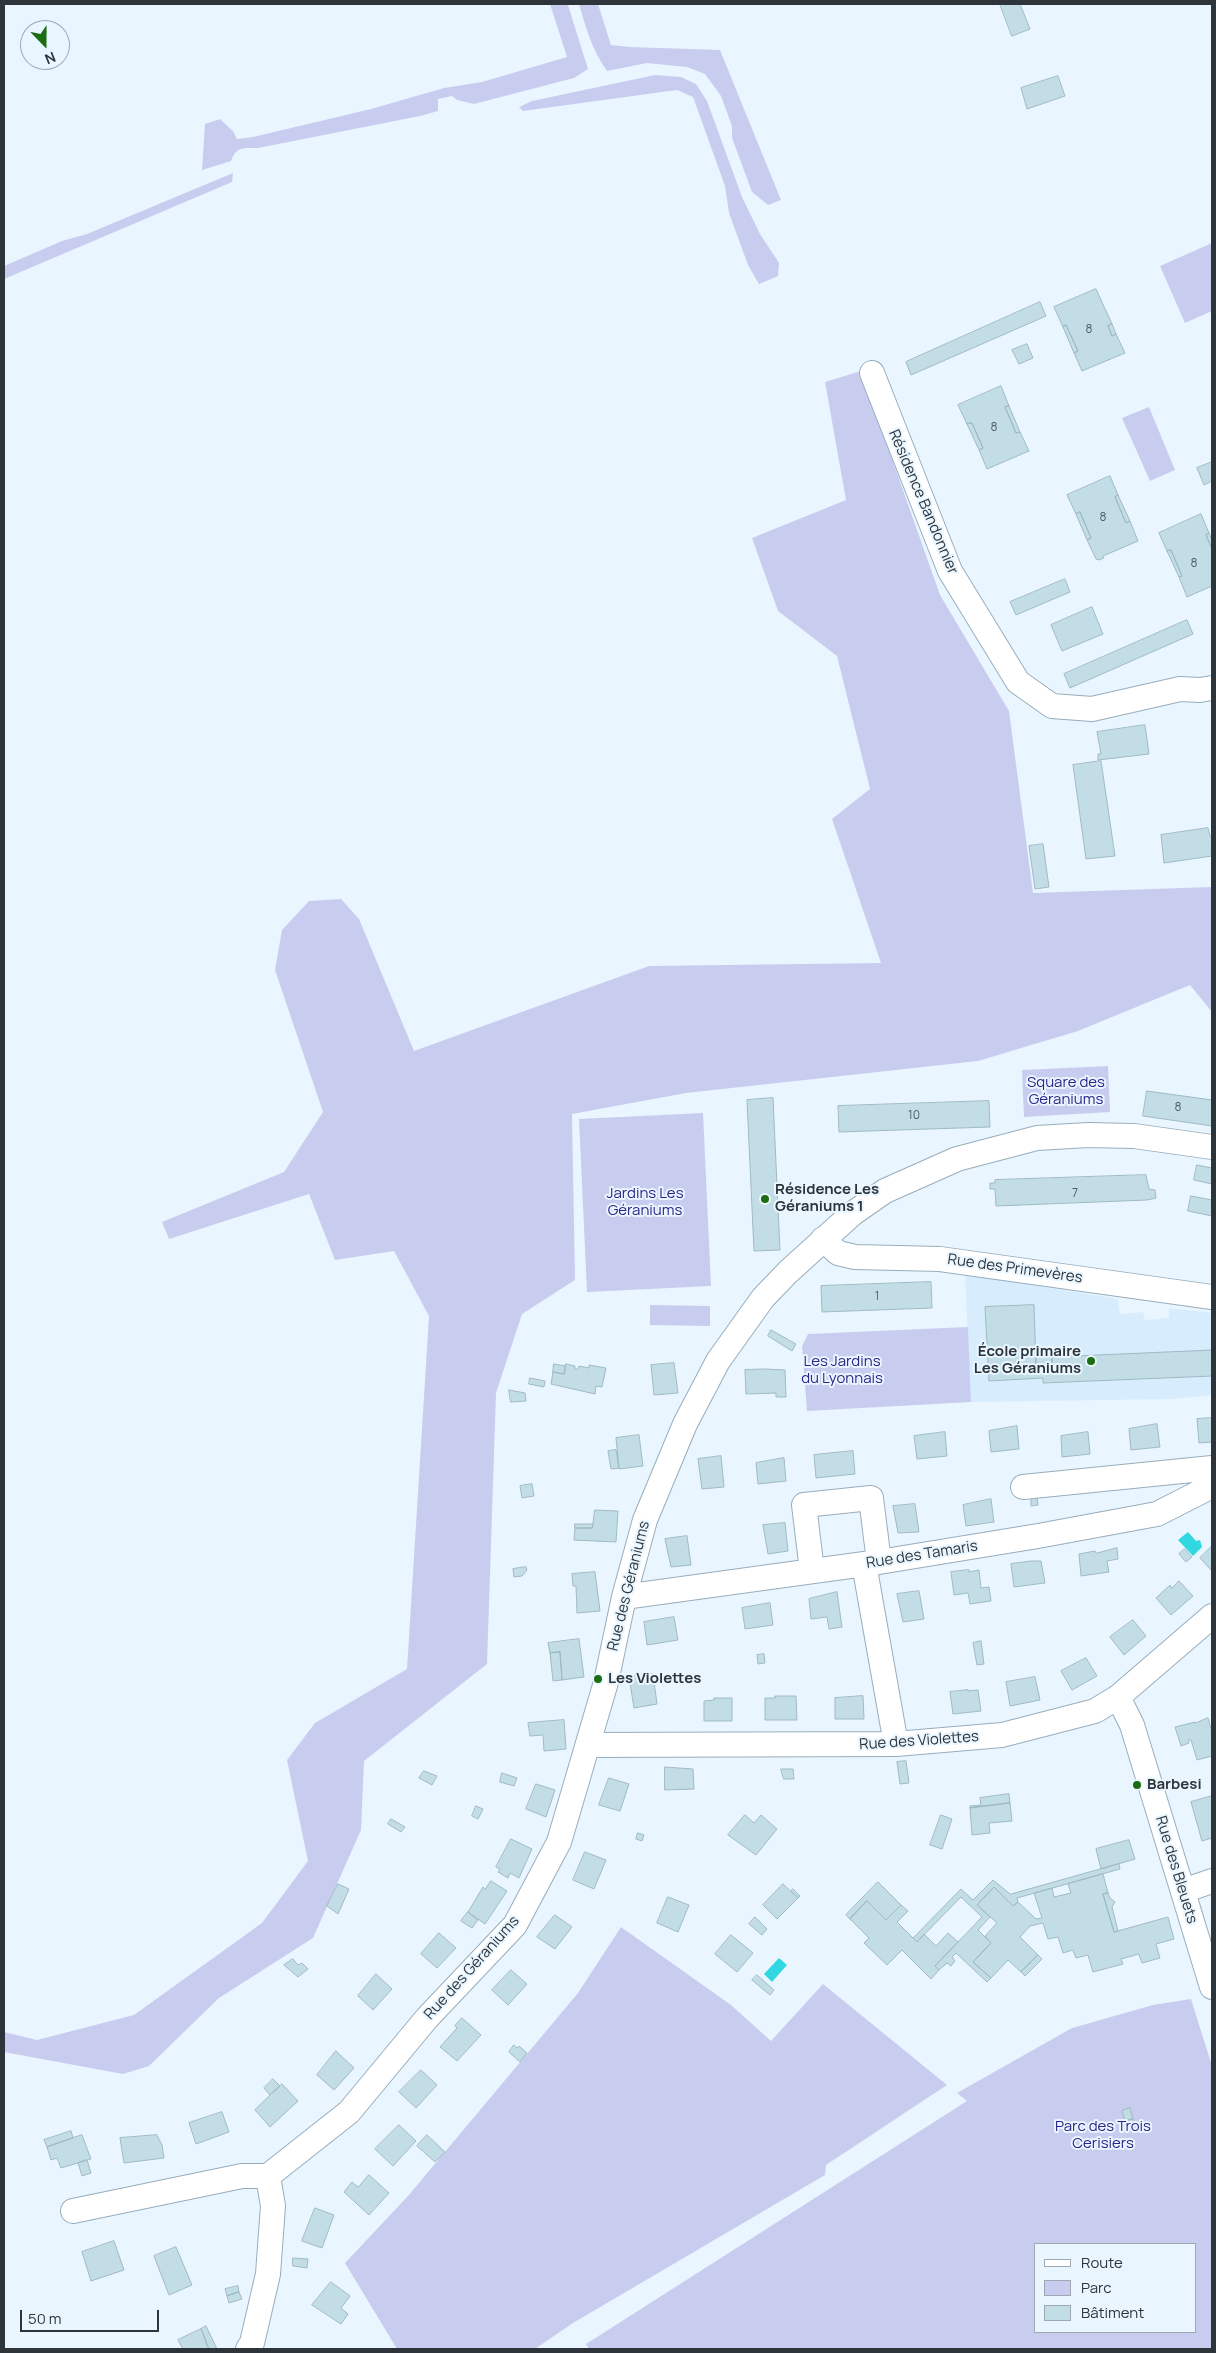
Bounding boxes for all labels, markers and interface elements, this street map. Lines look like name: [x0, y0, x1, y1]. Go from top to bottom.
north arrow: [20, 20, 70, 70]
text: N: [42, 48, 59, 69]
house number: 8: [1086, 323, 1092, 337]
house number: 8: [991, 421, 997, 435]
street label: Résidence Bandonnier: [884, 427, 962, 577]
house number: 8: [1100, 511, 1106, 525]
house number: 8: [1191, 557, 1197, 571]
park label: Square des Géraniums: [1027, 1074, 1105, 1109]
house number: 8: [1175, 1101, 1181, 1115]
house number: 10: [908, 1109, 920, 1123]
place label: Résidence Les Géraniums 1: [775, 1181, 879, 1216]
park label: Jardins Les Géraniums: [606, 1185, 684, 1220]
house number: 7: [1072, 1187, 1078, 1201]
marker: Résidence Les Géraniums 1: [759, 1193, 771, 1205]
street label: Rue des Primevères: [946, 1251, 1084, 1287]
house number: 1: [875, 1290, 879, 1304]
place label: École primaire Les Géraniums: [974, 1343, 1081, 1378]
park label: Les Jardins du Lyonnais: [801, 1353, 883, 1388]
marker: École primaire Les Géraniums: [1085, 1355, 1097, 1367]
street label: Rue des Géraniums: [604, 1519, 654, 1653]
street label: Rue des Tamaris: [865, 1537, 979, 1573]
place label: Les Violettes: [608, 1670, 701, 1688]
marker: Les Violettes: [592, 1673, 604, 1685]
street label: Rue des Violettes: [859, 1728, 979, 1754]
place label: Barbesi: [1147, 1776, 1202, 1794]
marker: Barbesi: [1131, 1779, 1143, 1791]
street label: Rue des Bleuets: [1151, 1814, 1201, 1926]
street label: Rue des Géraniums: [421, 1912, 523, 2024]
park label: Parc des Trois Cerisiers: [1055, 2118, 1151, 2153]
legend: [1034, 2243, 1196, 2333]
text: Route: [1081, 2252, 1123, 2273]
text: Parc: [1081, 2277, 1112, 2298]
scale bar: [22, 2300, 161, 2332]
text: Bâtiment: [1081, 2302, 1144, 2323]
text: 50 m: [28, 2308, 62, 2329]

